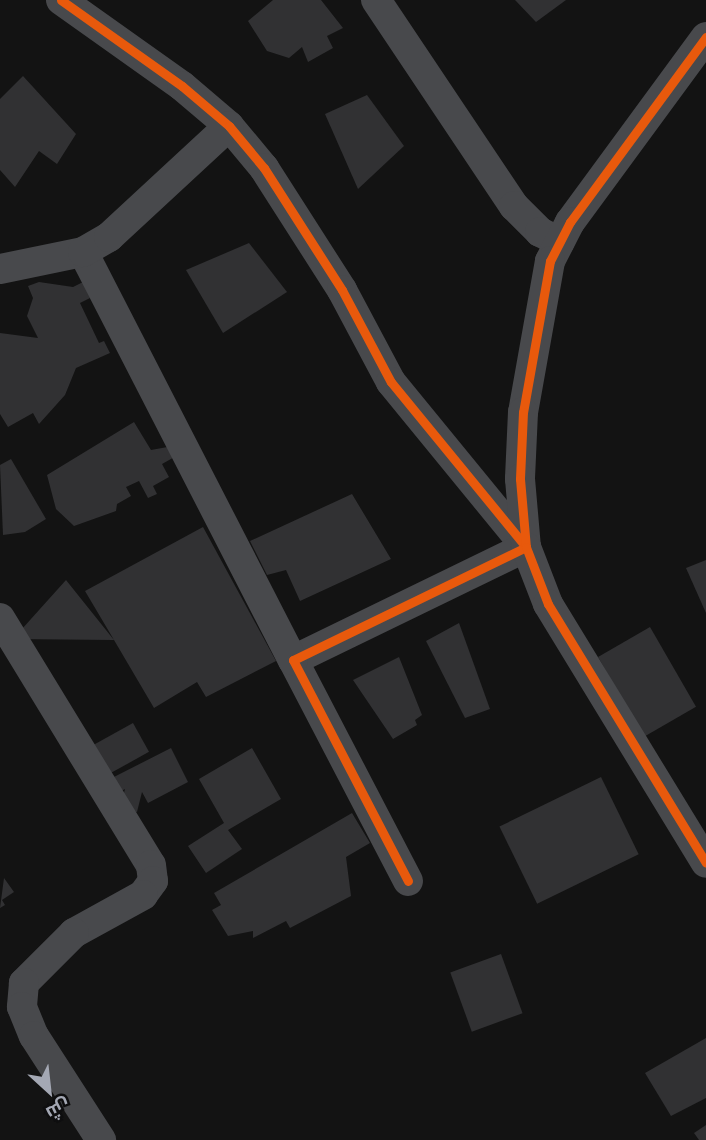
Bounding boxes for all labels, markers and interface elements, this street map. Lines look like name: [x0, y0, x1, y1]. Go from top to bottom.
north arrow: [14, 1056, 84, 1126]
text: ش: [42, 1093, 75, 1126]

